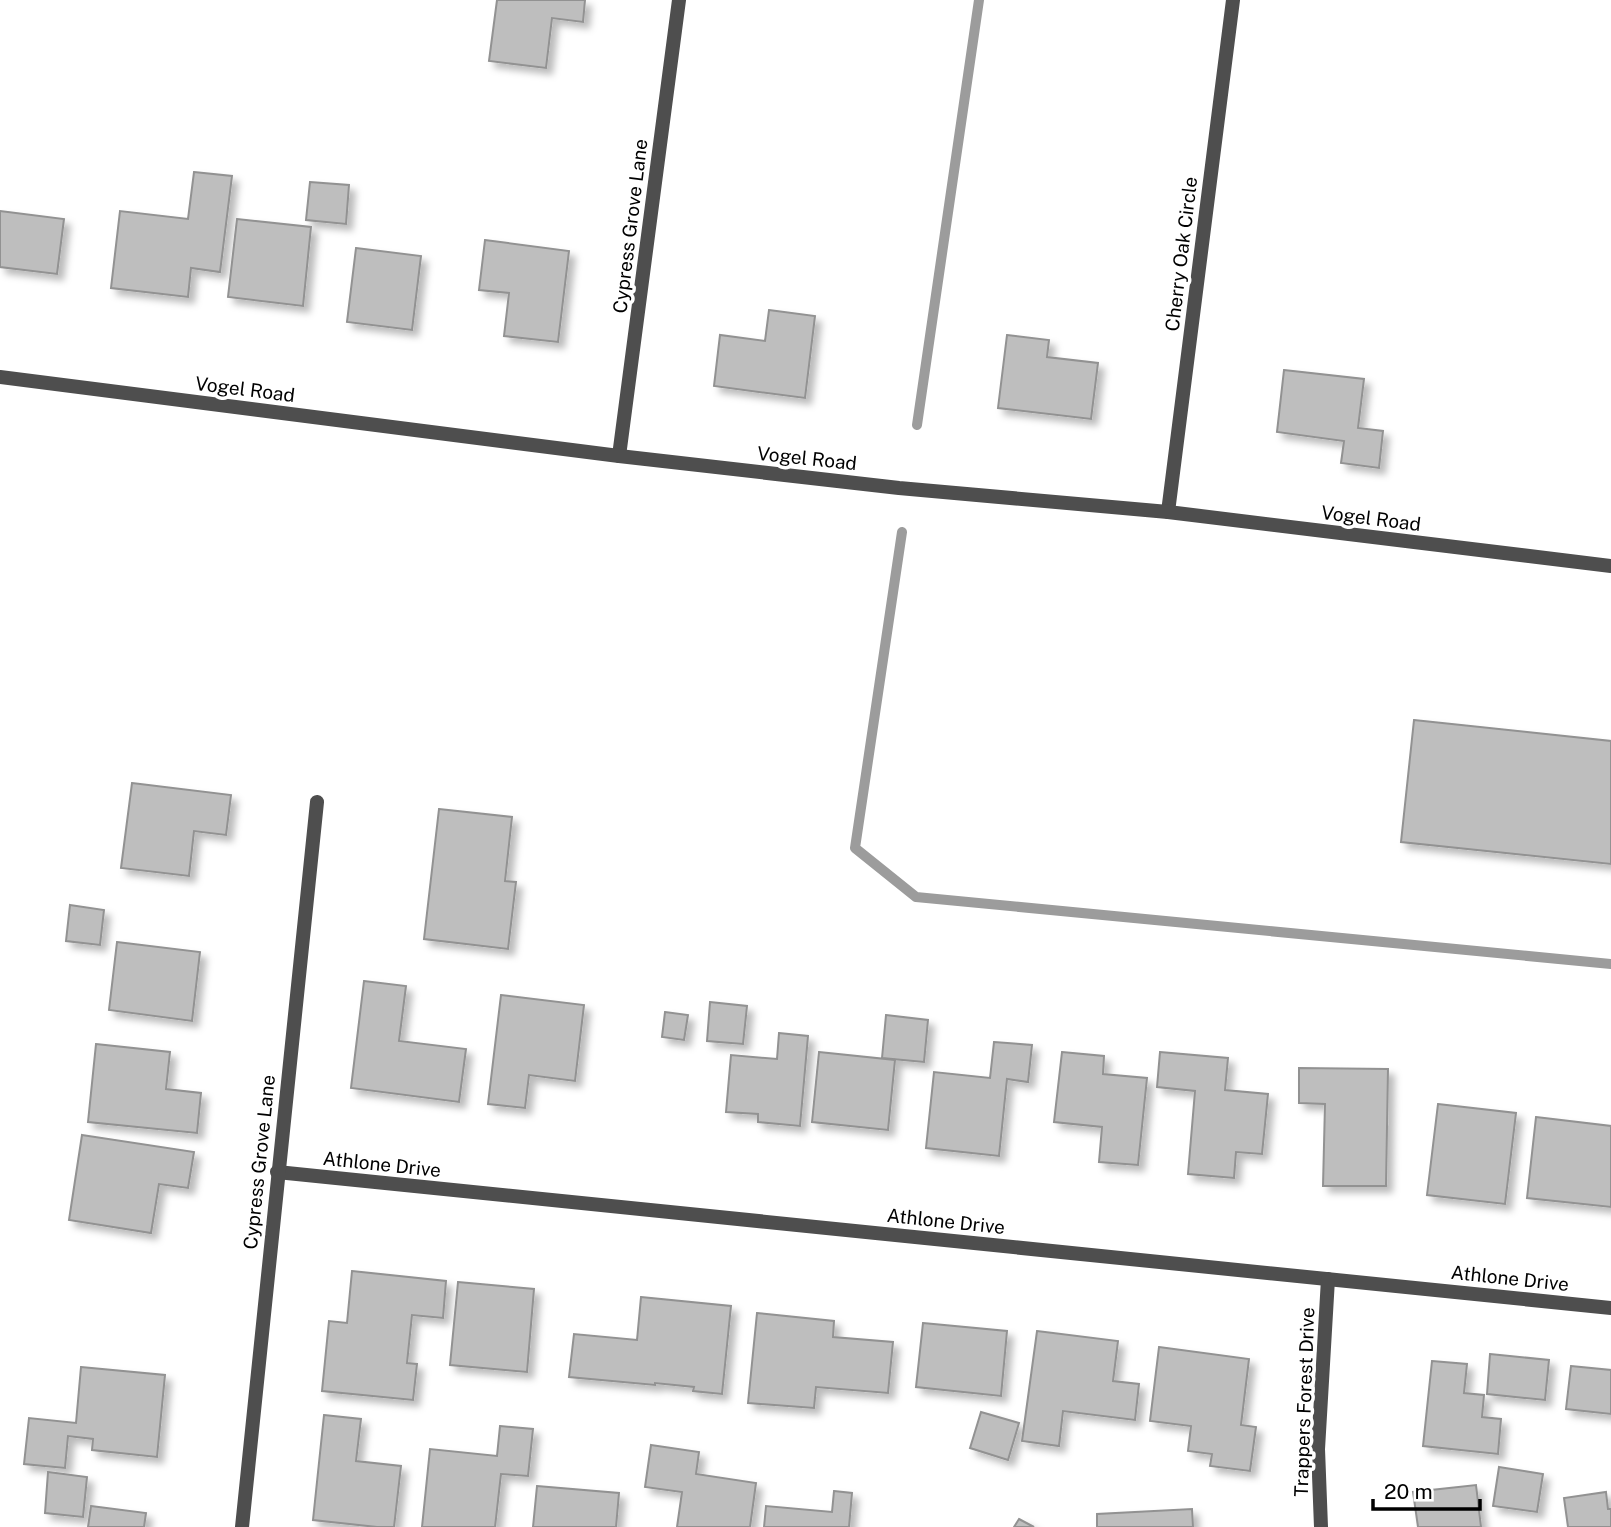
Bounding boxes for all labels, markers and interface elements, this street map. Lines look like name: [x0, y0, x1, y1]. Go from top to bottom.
street label: Cypress Grove Lane: [608, 138, 652, 314]
street label: Cherry Oak Circle: [1161, 175, 1201, 333]
street label: Vogel Road: [194, 372, 296, 406]
street label: Vogel Road: [756, 442, 858, 474]
street label: Vogel Road: [1320, 501, 1422, 535]
street label: Cypress Grove Lane: [239, 1074, 279, 1250]
street label: Athlone Drive: [322, 1147, 442, 1181]
street label: Athlone Drive: [886, 1204, 1006, 1238]
street label: Athlone Drive: [1450, 1261, 1570, 1295]
street label: Trappers Forest Drive: [1290, 1307, 1318, 1497]
scale bar: [1373, 1468, 1480, 1512]
text: 20 m: [1384, 1479, 1433, 1504]

